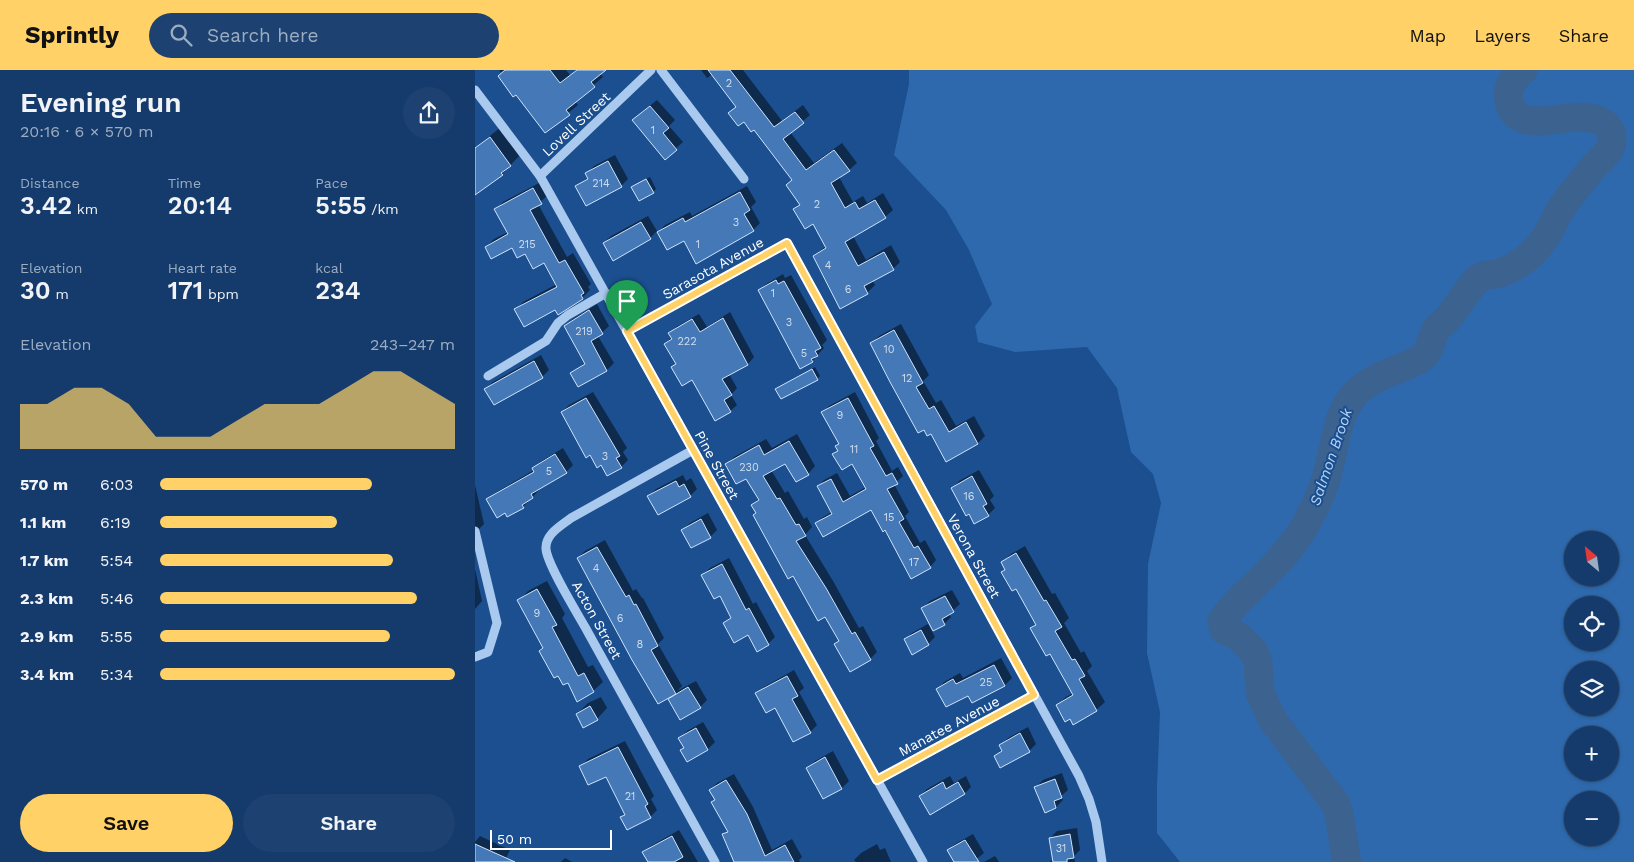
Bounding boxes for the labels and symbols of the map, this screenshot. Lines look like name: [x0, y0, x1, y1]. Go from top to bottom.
house number: 2: [726, 77, 732, 90]
street label: Lovell Street: [539, 88, 613, 159]
house number: 1: [651, 124, 655, 137]
house number: 214: [592, 177, 610, 190]
house number: 2: [814, 198, 820, 211]
house number: 3: [733, 216, 739, 229]
street label: Sarasota Avenue: [660, 234, 766, 302]
house number: 215: [518, 238, 536, 251]
house number: 1: [696, 238, 700, 251]
house number: 4: [825, 259, 832, 272]
pin: [606, 280, 648, 331]
house number: 6: [845, 283, 852, 296]
house number: 1: [771, 287, 775, 300]
house number: 3: [786, 316, 792, 329]
house number: 219: [575, 325, 593, 338]
house number: 222: [677, 335, 697, 348]
house number: 10: [883, 343, 895, 356]
house number: 5: [801, 347, 807, 360]
house number: 12: [902, 372, 912, 385]
water label: Salmon Brook: [1306, 405, 1356, 508]
house number: 9: [837, 409, 844, 422]
street label: Pine Street: [692, 428, 742, 502]
house number: 11: [850, 443, 858, 456]
house number: 3: [602, 450, 608, 463]
house number: 230: [739, 461, 759, 474]
house number: 5: [546, 465, 552, 478]
house number: 16: [964, 490, 975, 503]
house number: 15: [884, 511, 894, 524]
street label: Verona Street: [944, 511, 1004, 601]
north arrow: [1564, 531, 1619, 586]
house number: 17: [909, 556, 919, 569]
house number: 4: [593, 562, 600, 575]
street label: Acton Street: [569, 578, 625, 662]
house number: 9: [534, 607, 541, 620]
house number: 6: [617, 612, 624, 625]
house number: 8: [637, 638, 644, 651]
house number: 25: [980, 676, 992, 689]
street label: Manatee Avenue: [896, 693, 1002, 759]
house number: 21: [625, 790, 635, 803]
scale bar: [490, 827, 613, 850]
house number: 31: [1056, 842, 1066, 855]

